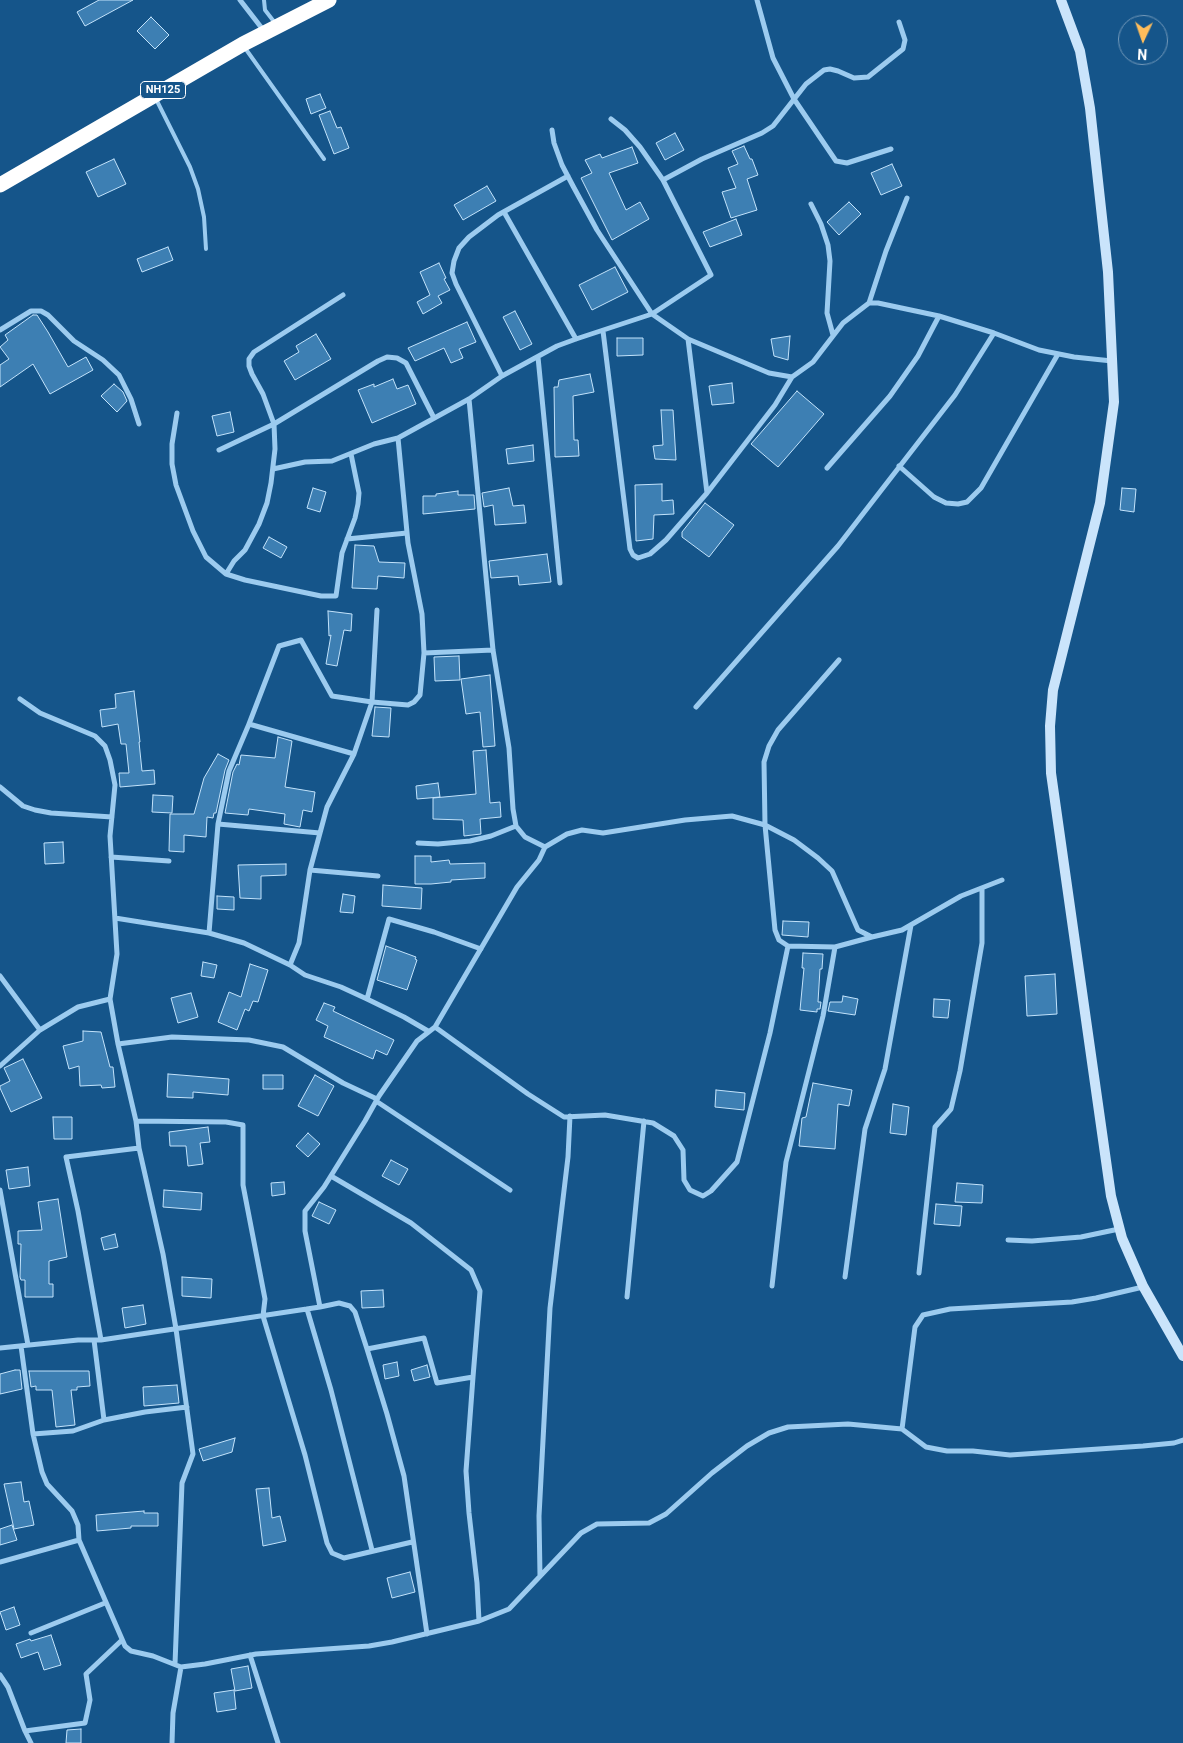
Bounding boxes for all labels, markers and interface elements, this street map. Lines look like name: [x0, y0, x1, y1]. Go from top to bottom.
north arrow: [1118, 15, 1168, 65]
text: N: [1137, 46, 1148, 62]
road number: NH125: [140, 82, 186, 98]

